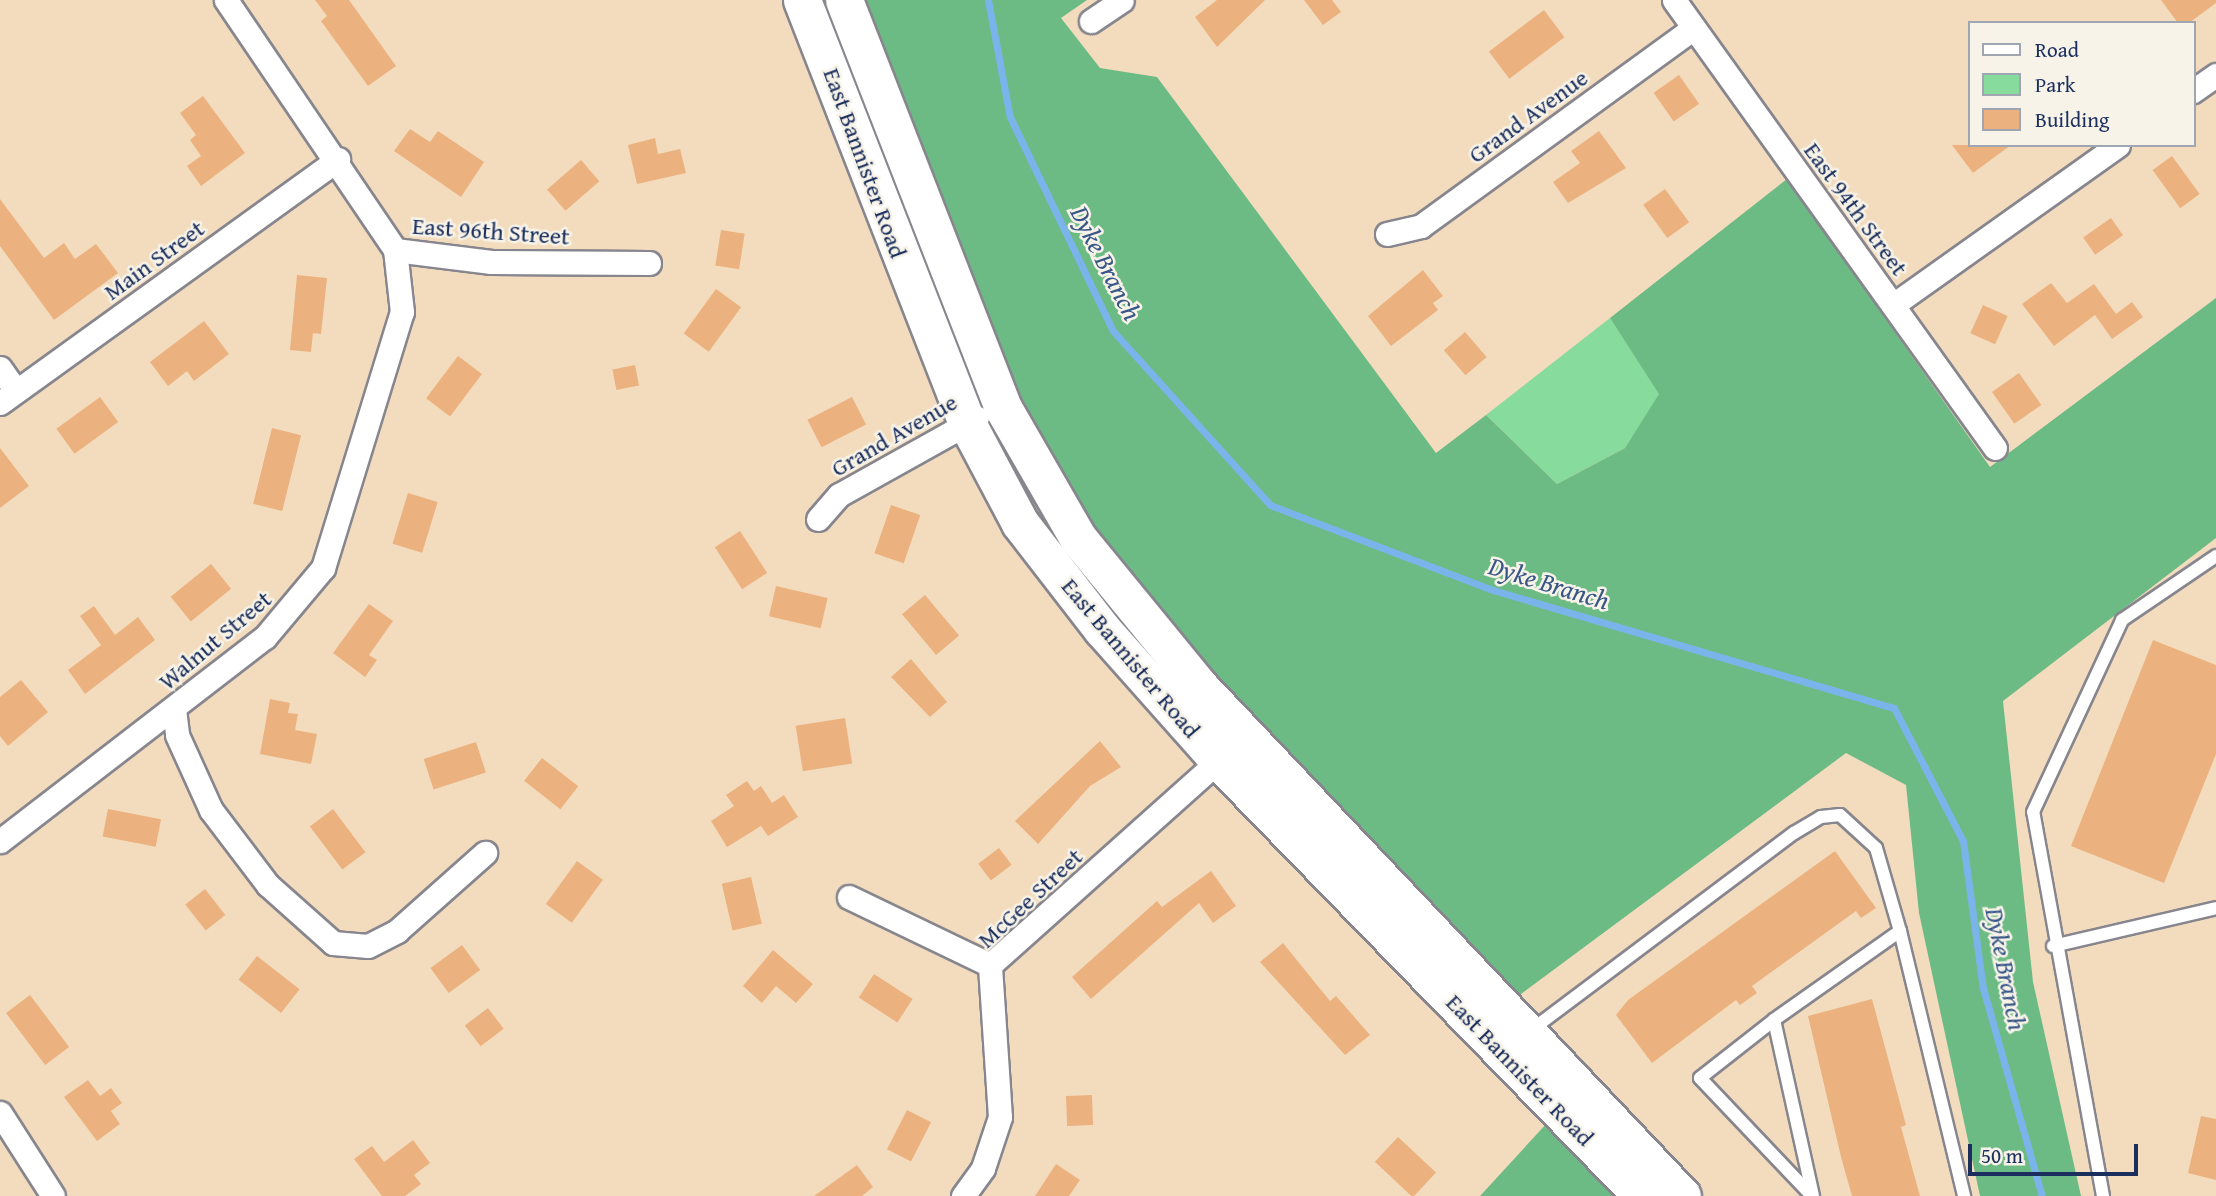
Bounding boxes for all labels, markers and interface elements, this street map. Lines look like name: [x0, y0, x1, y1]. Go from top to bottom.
legend: [1968, 21, 2195, 147]
text: Road: [2035, 34, 2079, 65]
street label: Grand Avenue: [1463, 63, 1593, 169]
street label: East Bannister Road: [817, 64, 913, 262]
text: Park: [2035, 69, 2076, 100]
text: Building: [2035, 104, 2109, 135]
street label: East 94th Street: [1798, 137, 1914, 281]
water label: Dyke Branch: [1064, 201, 1148, 325]
street label: East 96th Street: [411, 211, 571, 251]
street label: Main Street: [98, 214, 210, 306]
street label: Grand Avenue: [826, 387, 962, 483]
water label: Dyke Branch: [1485, 550, 1613, 616]
street label: East Bannister Road: [1056, 572, 1206, 744]
street label: Walnut Street: [153, 584, 277, 696]
street label: McGee Street: [972, 842, 1088, 954]
water label: Dyke Branch: [1979, 905, 2033, 1033]
street label: East Bannister Road: [1440, 988, 1600, 1152]
scale bar: [1971, 1130, 2141, 1174]
text: 50 m: [1981, 1140, 2023, 1171]

